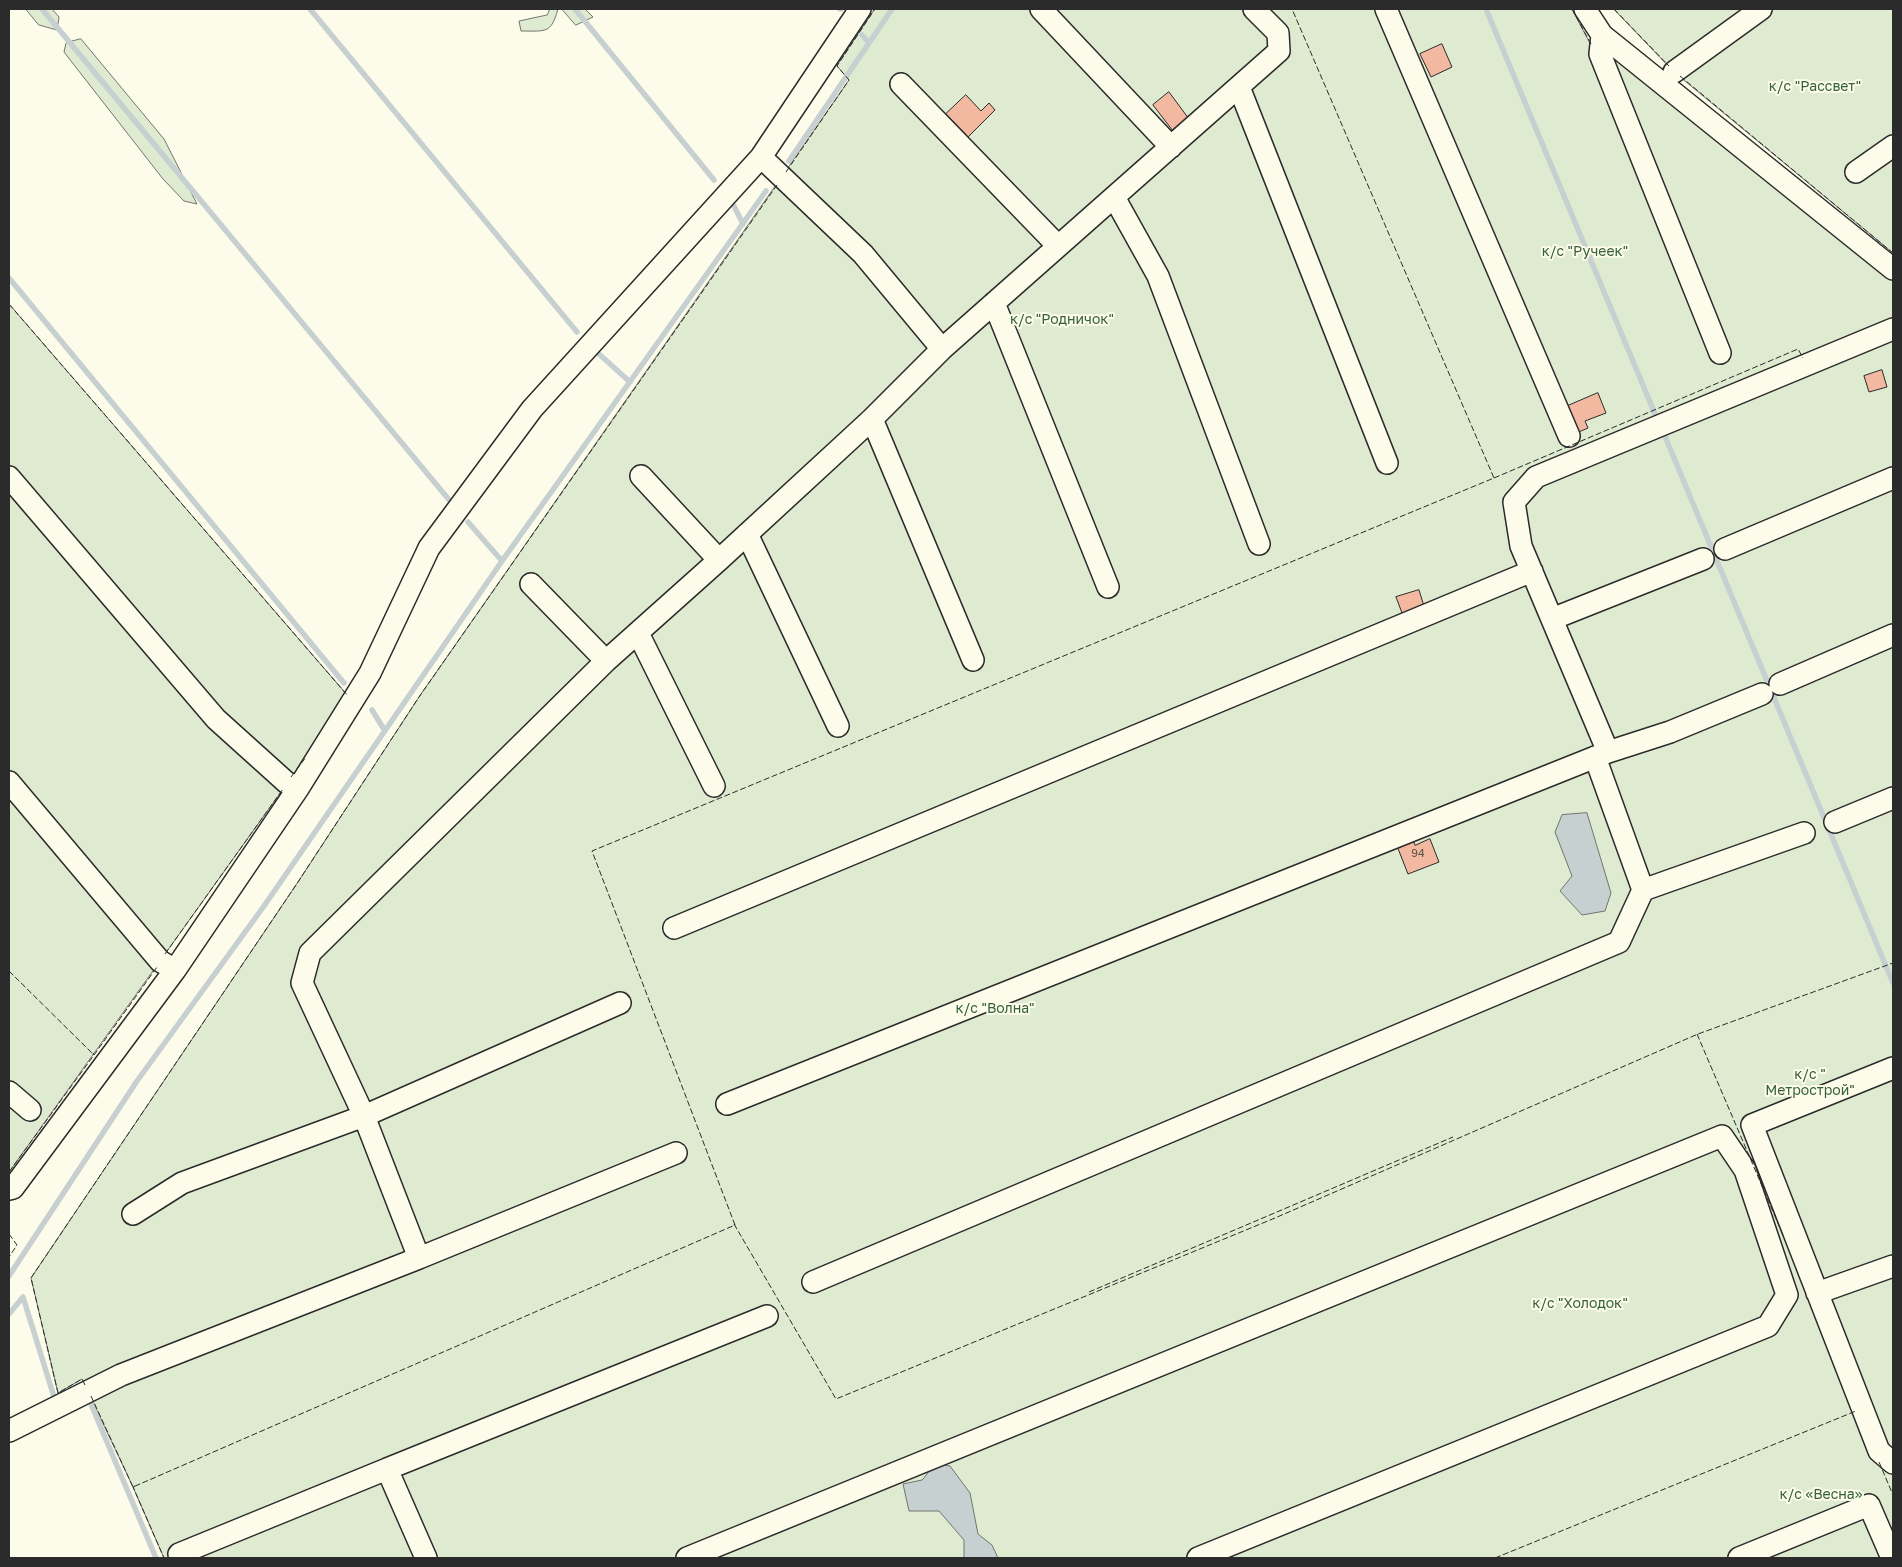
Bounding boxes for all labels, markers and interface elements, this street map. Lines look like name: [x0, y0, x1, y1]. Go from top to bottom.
park label: к/с "Рассвет": [1769, 79, 1861, 95]
park label: к/с "Ручеек": [1542, 244, 1628, 260]
park label: к/с "Родничок": [1010, 312, 1114, 328]
house number: 94: [1411, 847, 1425, 861]
park label: к/с "Волна": [956, 1001, 1034, 1017]
park label: к/с " Метрострой": [1765, 1067, 1855, 1100]
park label: к/с "Холодок": [1532, 1296, 1628, 1312]
park label: к/с «Весна»: [1780, 1487, 1862, 1503]

